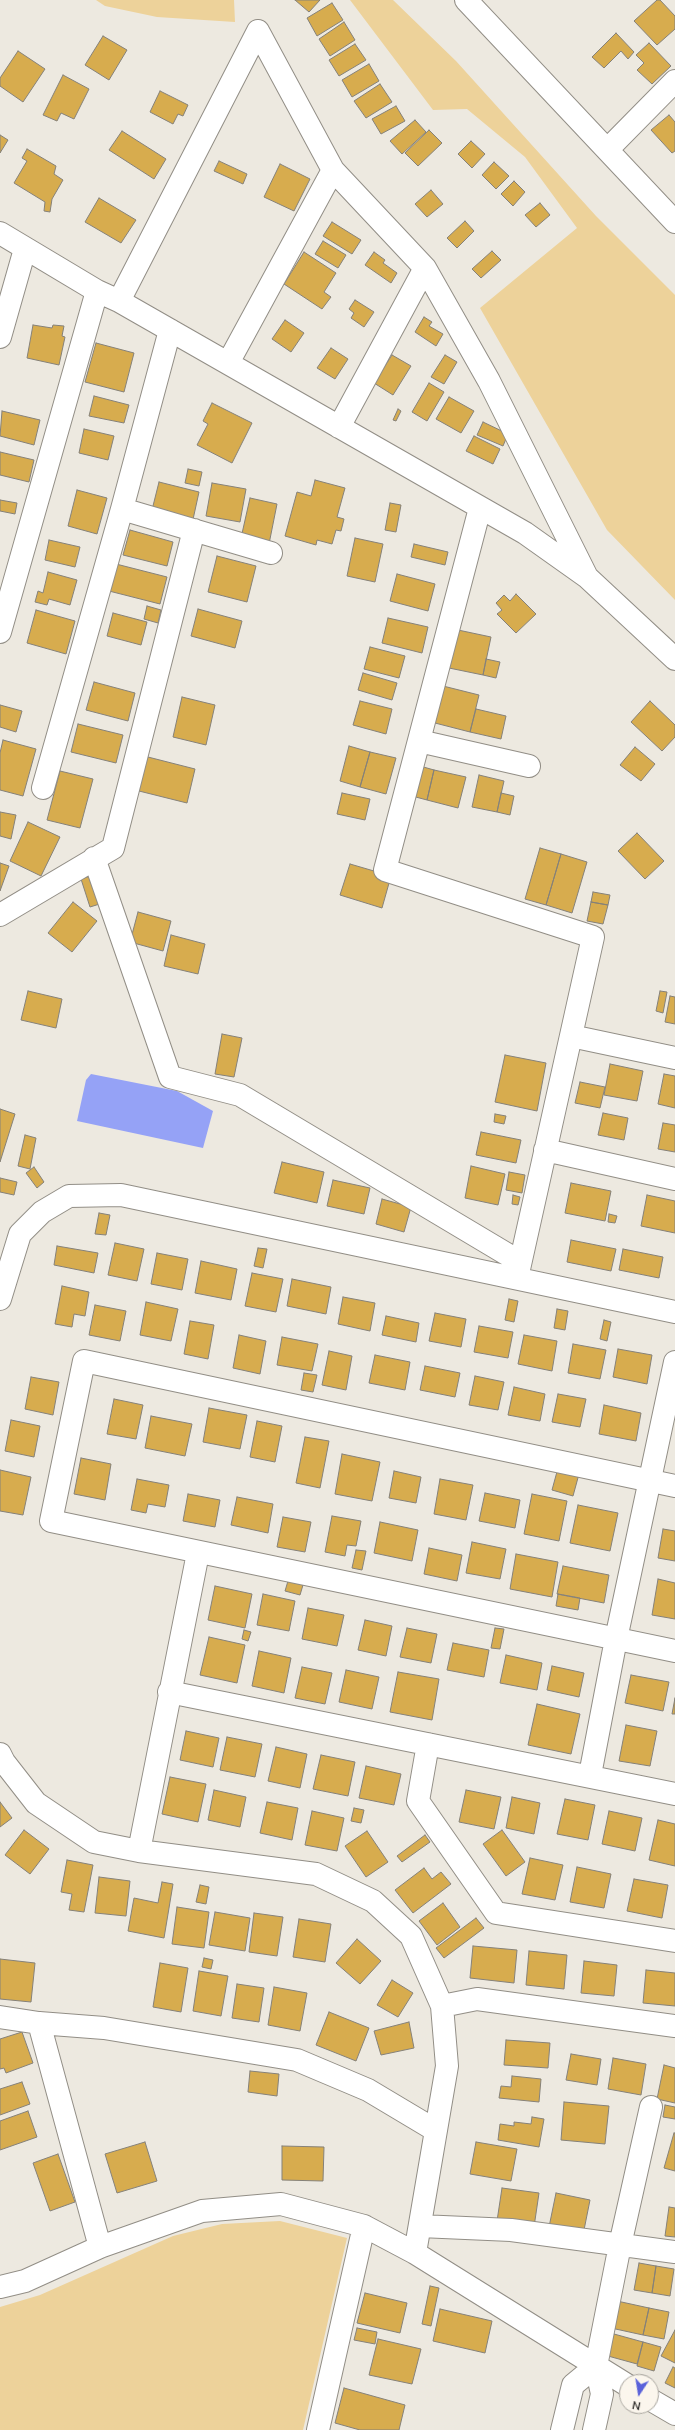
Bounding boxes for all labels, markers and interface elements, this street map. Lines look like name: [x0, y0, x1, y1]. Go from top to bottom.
north arrow: [619, 2374, 659, 2414]
text: N: [631, 2397, 642, 2413]

